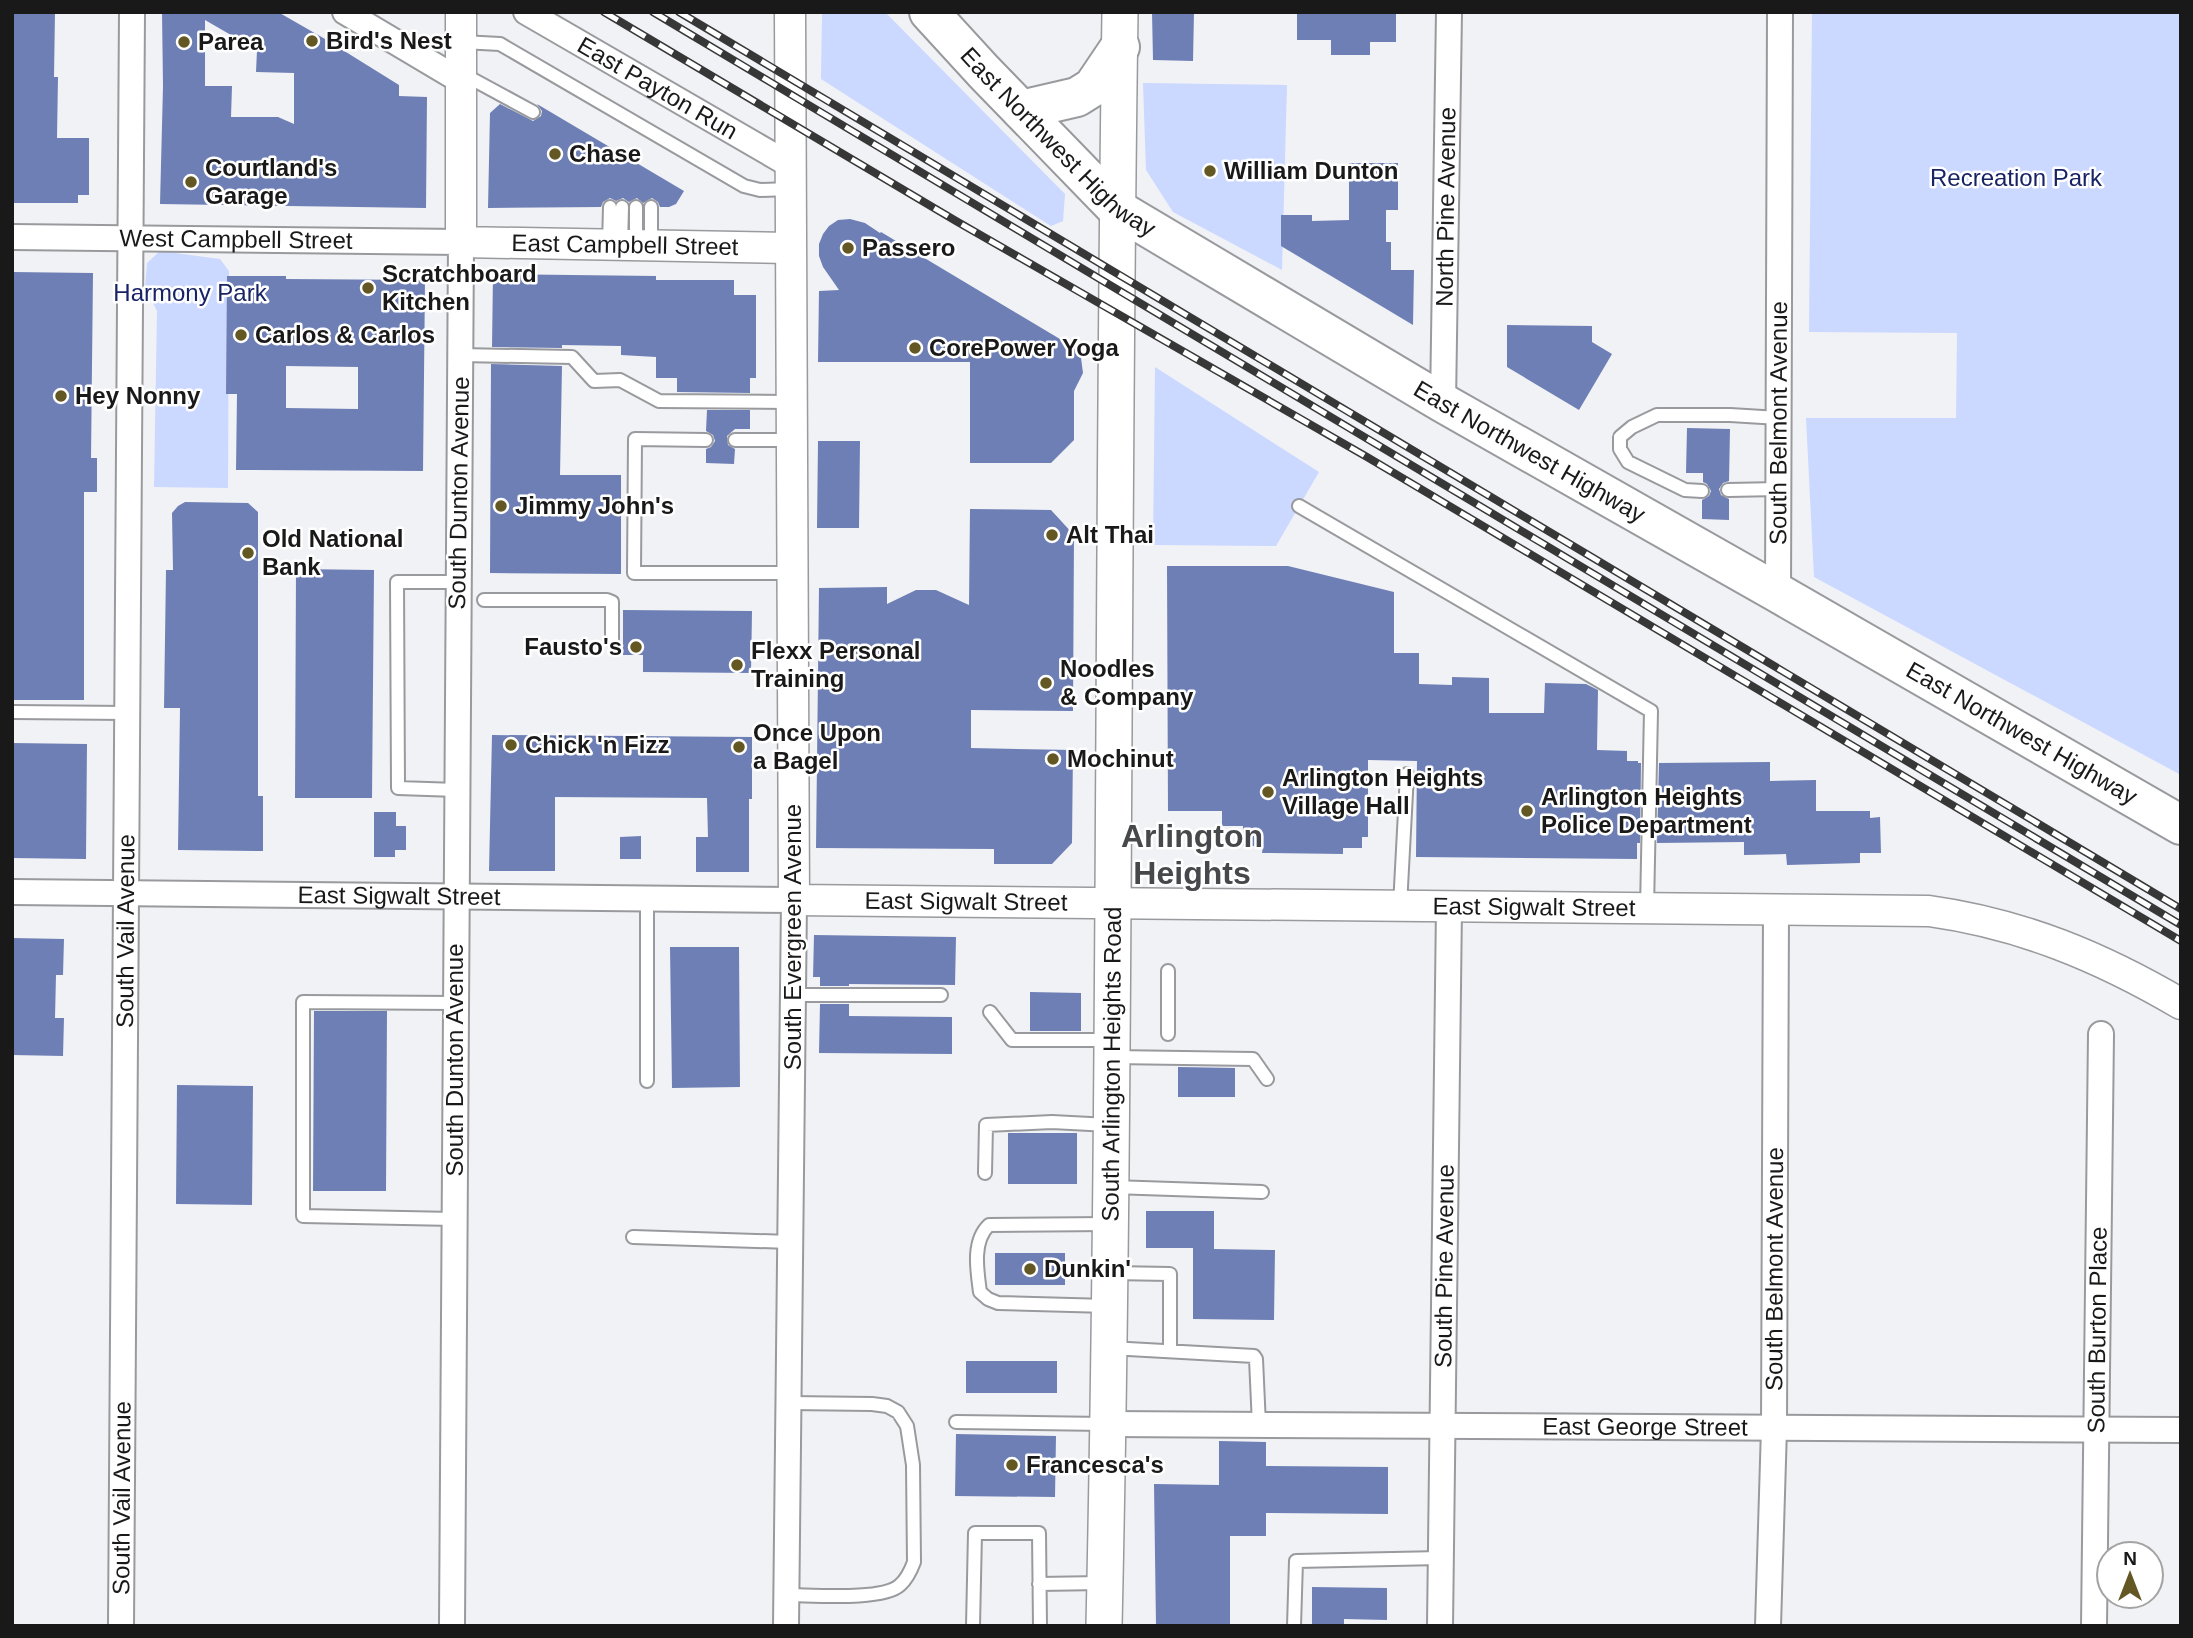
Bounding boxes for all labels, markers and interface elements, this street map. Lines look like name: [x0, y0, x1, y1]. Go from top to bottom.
place label: Bird's Nest: [326, 27, 452, 54]
place label: Parea: [198, 28, 264, 55]
street label: East Payton Run: [573, 31, 742, 145]
marker: Bird's Nest: [304, 33, 320, 49]
marker: Parea: [176, 34, 192, 50]
street label: East Northwest Highway: [955, 42, 1161, 242]
street label: North Pine Avenue: [1430, 107, 1461, 307]
place label: Chase: [569, 140, 641, 167]
marker: Chase: [547, 146, 563, 162]
place label: Courtland's Garage: [205, 154, 337, 209]
place label: William Dunton: [1224, 157, 1398, 184]
marker: William Dunton: [1202, 163, 1218, 179]
park label: Recreation Park: [1930, 164, 2103, 191]
marker: Courtland's Garage: [183, 174, 199, 190]
street label: West Campbell Street: [119, 224, 353, 254]
street label: East Campbell Street: [511, 229, 739, 260]
place label: Passero: [862, 234, 955, 261]
marker: Passero: [840, 240, 856, 256]
place label: Scratchboard Kitchen: [382, 260, 537, 315]
park label: Harmony Park: [113, 279, 268, 306]
marker: Scratchboard Kitchen: [360, 280, 376, 296]
street label: South Belmont Avenue: [1764, 301, 1792, 545]
place label: Carlos & Carlos: [255, 321, 435, 348]
marker: Carlos & Carlos: [233, 327, 249, 343]
place label: CorePower Yoga: [929, 334, 1119, 361]
marker: CorePower Yoga: [907, 340, 923, 356]
street label: East Northwest Highway: [1409, 375, 1650, 528]
street label: South Dunton Avenue: [443, 376, 474, 610]
place label: Hey Nonny: [75, 382, 201, 409]
marker: Hey Nonny: [53, 388, 69, 404]
place label: Jimmy John's: [515, 492, 674, 519]
marker: Jimmy John's: [493, 498, 509, 514]
place label: Alt Thai: [1066, 521, 1154, 548]
place label: Old National Bank: [262, 525, 403, 580]
marker: Alt Thai: [1044, 527, 1060, 543]
marker: Old National Bank: [240, 545, 256, 561]
place label: Fausto's: [524, 633, 622, 660]
place label: Flexx Personal Training: [751, 637, 920, 692]
marker: Fausto's: [628, 639, 644, 655]
place label: Noodles & Company: [1060, 655, 1194, 710]
street label: East Northwest Highway: [1902, 656, 2142, 810]
marker: Flexx Personal Training: [729, 657, 745, 673]
marker: Noodles & Company: [1038, 675, 1054, 691]
place label: Once Upon a Bagel: [753, 719, 881, 774]
place label: Chick 'n Fizz: [525, 731, 669, 758]
marker: Chick 'n Fizz: [503, 737, 519, 753]
marker: Once Upon a Bagel: [731, 739, 747, 755]
place label: Mochinut: [1067, 745, 1174, 772]
marker: Mochinut: [1045, 751, 1061, 767]
place label: Arlington Heights Village Hall: [1282, 764, 1483, 819]
place label: Arlington Heights Police Department: [1541, 783, 1752, 838]
marker: Arlington Heights Village Hall: [1260, 784, 1276, 800]
marker: Arlington Heights Police Department: [1519, 803, 1535, 819]
street label: South Evergreen Avenue: [779, 804, 806, 1070]
district label: Arlington Heights: [1121, 818, 1263, 891]
street label: South Vail Avenue: [111, 834, 139, 1028]
street label: East Sigwalt Street: [297, 881, 501, 910]
street label: East Sigwalt Street: [864, 887, 1068, 916]
street label: East Sigwalt Street: [1432, 892, 1636, 921]
street label: South Arlington Heights Road: [1096, 906, 1126, 1222]
street label: South Dunton Avenue: [441, 943, 468, 1177]
street label: South Belmont Avenue: [1760, 1147, 1788, 1391]
street label: South Pine Avenue: [1429, 1164, 1459, 1368]
street label: South Burton Place: [2082, 1226, 2112, 1434]
place label: Dunkin': [1044, 1255, 1131, 1282]
marker: Dunkin': [1022, 1261, 1038, 1277]
street label: South Vail Avenue: [107, 1401, 136, 1595]
street label: East George Street: [1542, 1412, 1748, 1441]
place label: Francesca's: [1026, 1451, 1164, 1478]
marker: Francesca's: [1004, 1457, 1020, 1473]
north arrow: [2095, 1540, 2165, 1610]
text: N: [2123, 1548, 2137, 1569]

